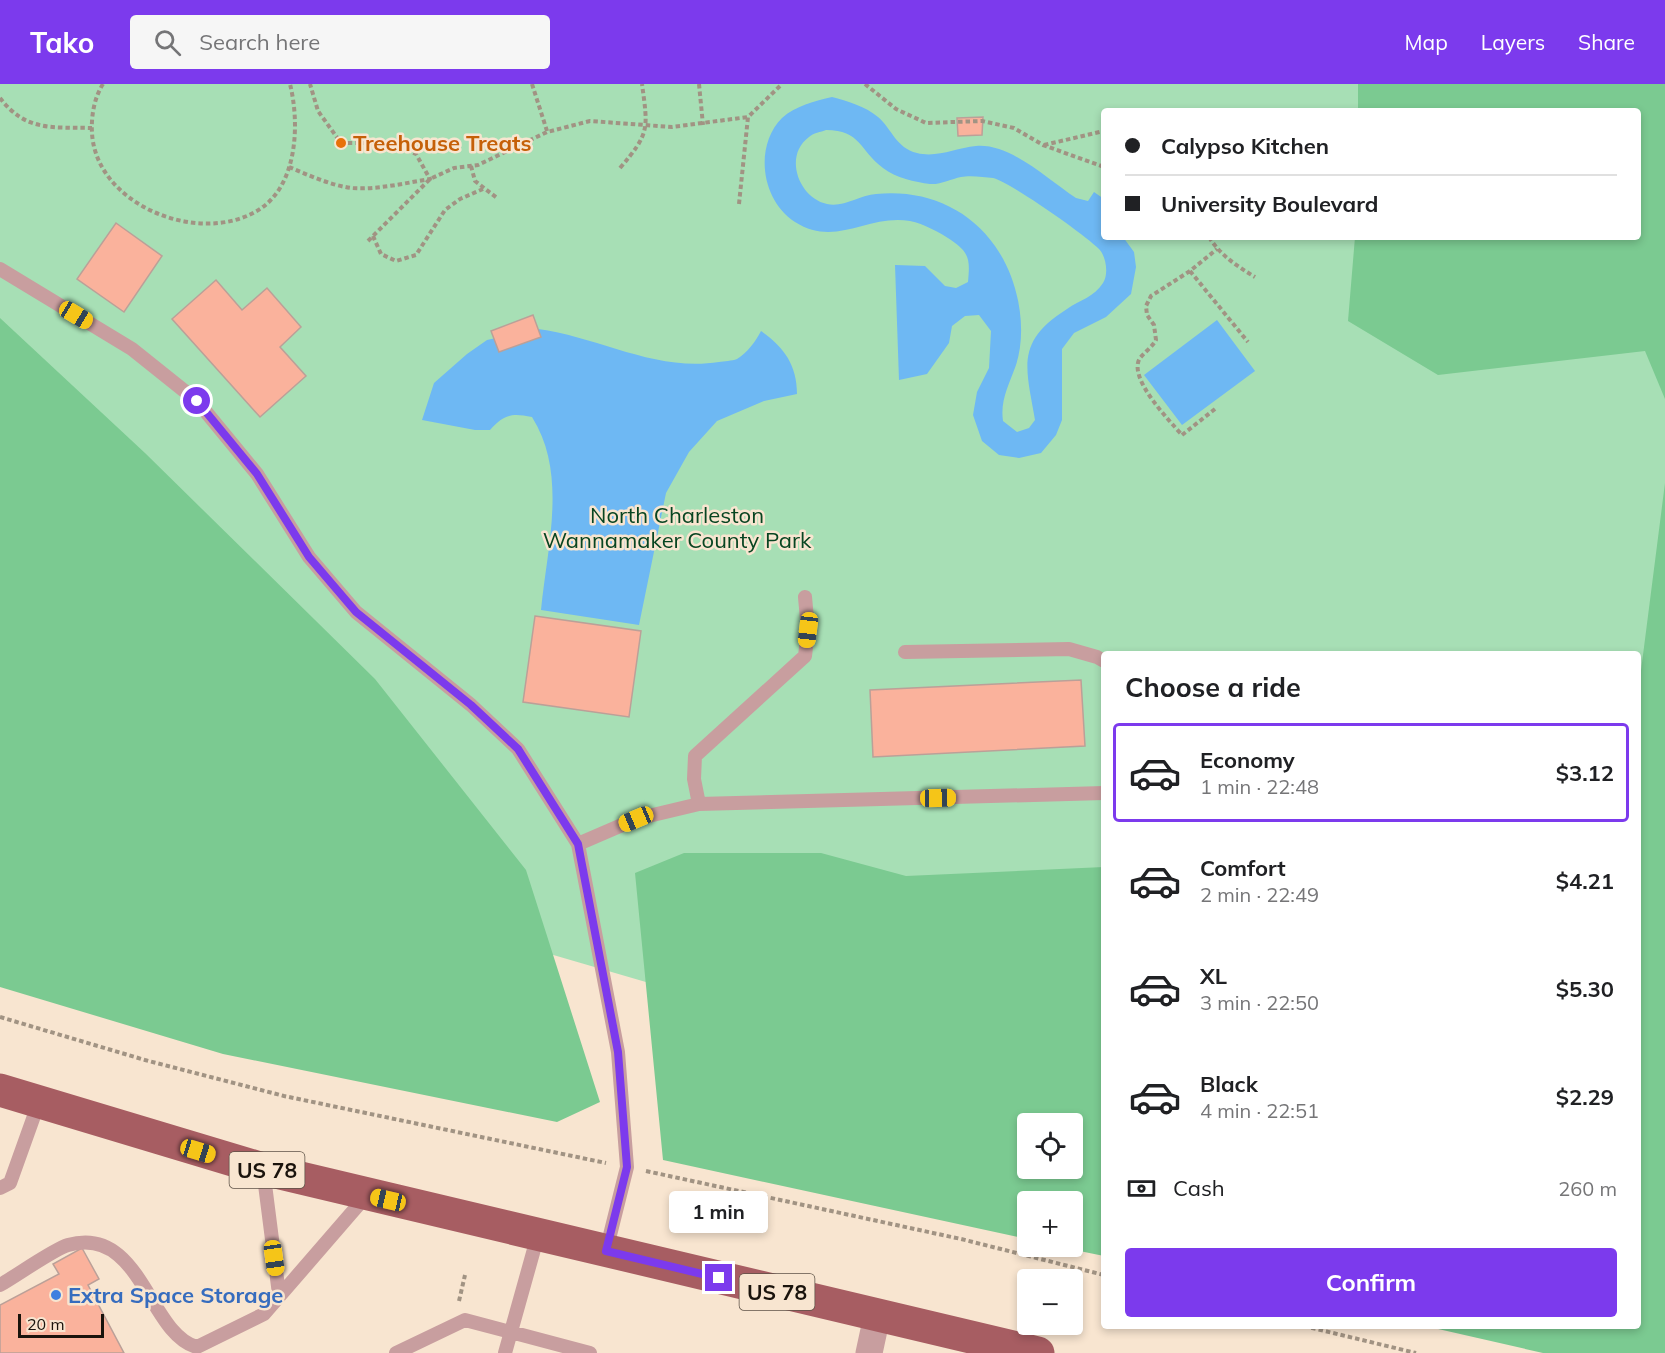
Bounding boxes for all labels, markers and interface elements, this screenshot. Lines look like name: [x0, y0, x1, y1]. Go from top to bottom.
search box: [130, 15, 550, 69]
text: Tako: [30, 25, 94, 60]
icon: search: [151, 26, 184, 59]
text: Search here: [199, 28, 320, 56]
text: Map: [1405, 29, 1448, 55]
text: Layers: [1481, 29, 1545, 55]
text: Share: [1578, 29, 1635, 55]
place label: Treehouse Treats: [353, 129, 531, 157]
text: Calypso Kitchen: [1161, 132, 1329, 160]
marker: Treehouse Treats: [334, 136, 348, 150]
text: University Boulevard: [1161, 190, 1378, 218]
car: [56, 298, 96, 332]
route start: [183, 387, 210, 414]
park label: North Charleston Wannamaker County Park: [543, 501, 812, 554]
car: [797, 611, 819, 649]
text: Choose a ride: [1125, 670, 1301, 704]
icon: car: [1128, 746, 1182, 800]
text: Economy: [1200, 746, 1295, 774]
text: $3.12: [1556, 759, 1614, 787]
text: 1 min · 22:48: [1200, 774, 1319, 799]
car: [920, 789, 956, 807]
car: [616, 804, 656, 834]
icon: car: [1128, 854, 1182, 908]
text: Comfort: [1200, 854, 1286, 882]
text: $4.21: [1556, 867, 1614, 895]
text: 2 min · 22:49: [1200, 882, 1319, 907]
icon: car: [1128, 962, 1182, 1016]
text: XL: [1200, 962, 1227, 990]
text: $5.30: [1556, 975, 1614, 1003]
text: 3 min · 22:50: [1200, 990, 1319, 1015]
icon: car: [1128, 1070, 1182, 1124]
text: Black: [1200, 1070, 1258, 1098]
text: $2.29: [1556, 1083, 1614, 1111]
text: 4 min · 22:51: [1200, 1098, 1319, 1123]
map controls: [1017, 1113, 1083, 1335]
button: locate: [1017, 1113, 1083, 1179]
car: [178, 1137, 218, 1165]
road number: US 78: [230, 1152, 304, 1188]
icon: cash: [1125, 1172, 1158, 1205]
text: Cash: [1173, 1174, 1225, 1202]
text: 260 m: [1558, 1176, 1617, 1201]
car: [368, 1187, 408, 1213]
callout: 1 min: [670, 1191, 768, 1233]
button: +: [1017, 1191, 1083, 1257]
text: 1 min: [692, 1199, 745, 1224]
car: [263, 1239, 285, 1277]
button: Confirm: [1125, 1248, 1617, 1317]
route end: [705, 1264, 732, 1291]
button: −: [1017, 1269, 1083, 1335]
road number: US 78: [740, 1274, 814, 1310]
place label: Extra Space Storage: [68, 1281, 283, 1309]
marker: Extra Space Storage: [49, 1288, 63, 1302]
scale bar: [18, 1311, 104, 1338]
text: 20 m: [27, 1314, 64, 1334]

